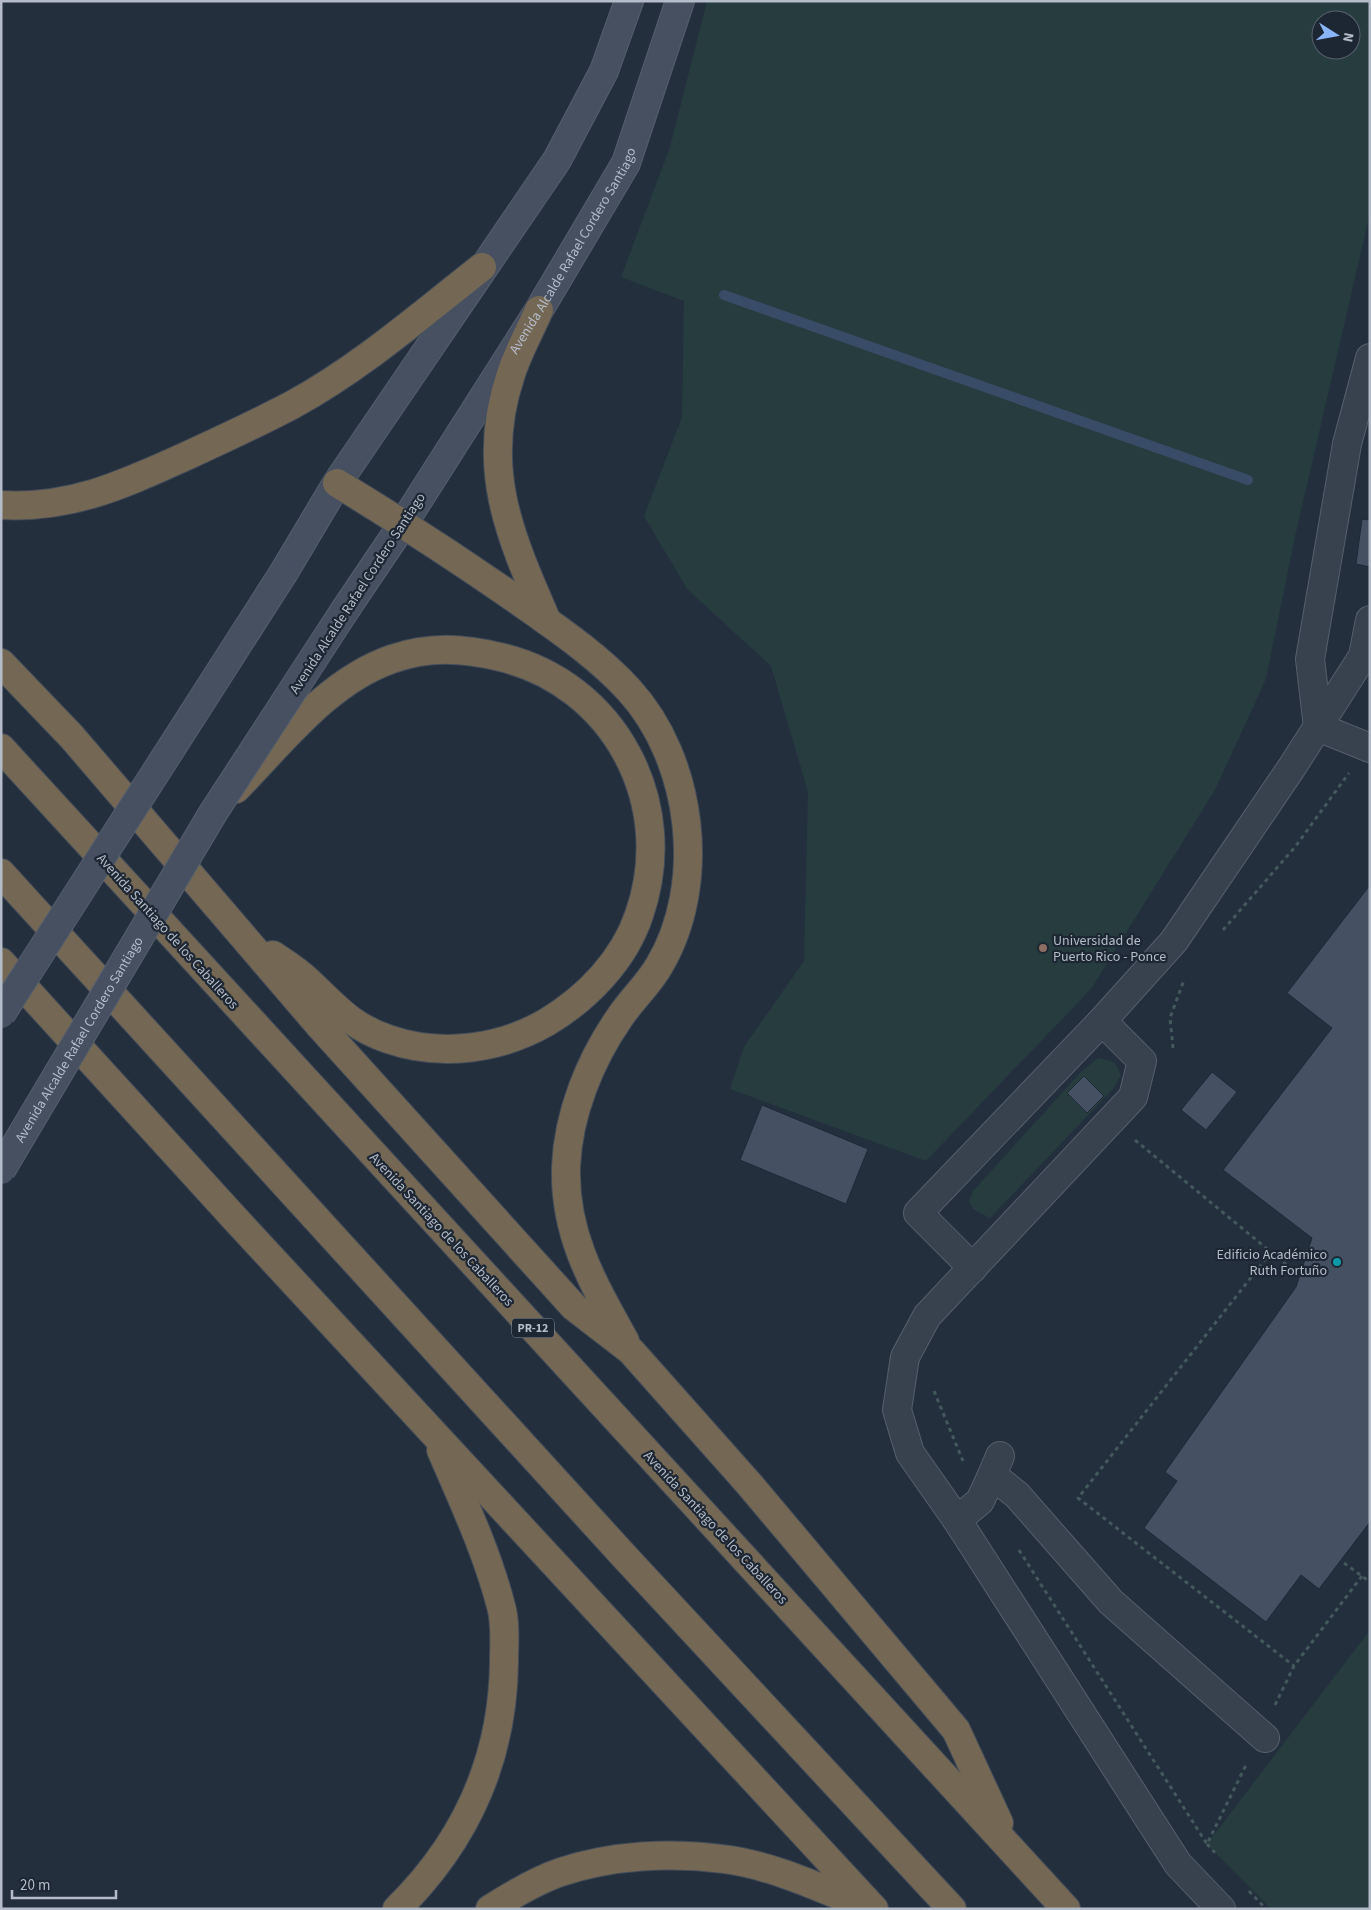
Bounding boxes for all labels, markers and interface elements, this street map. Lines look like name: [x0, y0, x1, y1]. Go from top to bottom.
north arrow: [1311, 10, 1361, 60]
text: N: [1337, 31, 1358, 44]
street label: Avenida Alcalde Rafael Cordero Santiago: [505, 145, 641, 358]
street label: Avenida Alcalde Rafael Cordero Santiago: [285, 489, 431, 698]
street label: Avenida Santiago de los Caballeros: [92, 849, 243, 1014]
place label: Universidad de Puerto Rico - Ponce: [1053, 931, 1166, 967]
street label: Avenida Alcalde Rafael Cordero Santiago: [10, 933, 148, 1147]
marker: Universidad de Puerto Rico - Ponce: [1037, 942, 1049, 954]
street label: Avenida Santiago de los Caballeros: [365, 1148, 518, 1311]
place label: Edificio Académico Ruth Fortuño: [1216, 1245, 1327, 1281]
marker: Edificio Académico Ruth Fortuño: [1331, 1256, 1343, 1268]
road number: PR-12: [512, 1319, 554, 1338]
street label: Avenida Santiago de los Caballeros: [639, 1446, 792, 1609]
scale bar: [12, 1868, 116, 1900]
text: 20 m: [20, 1875, 50, 1896]

